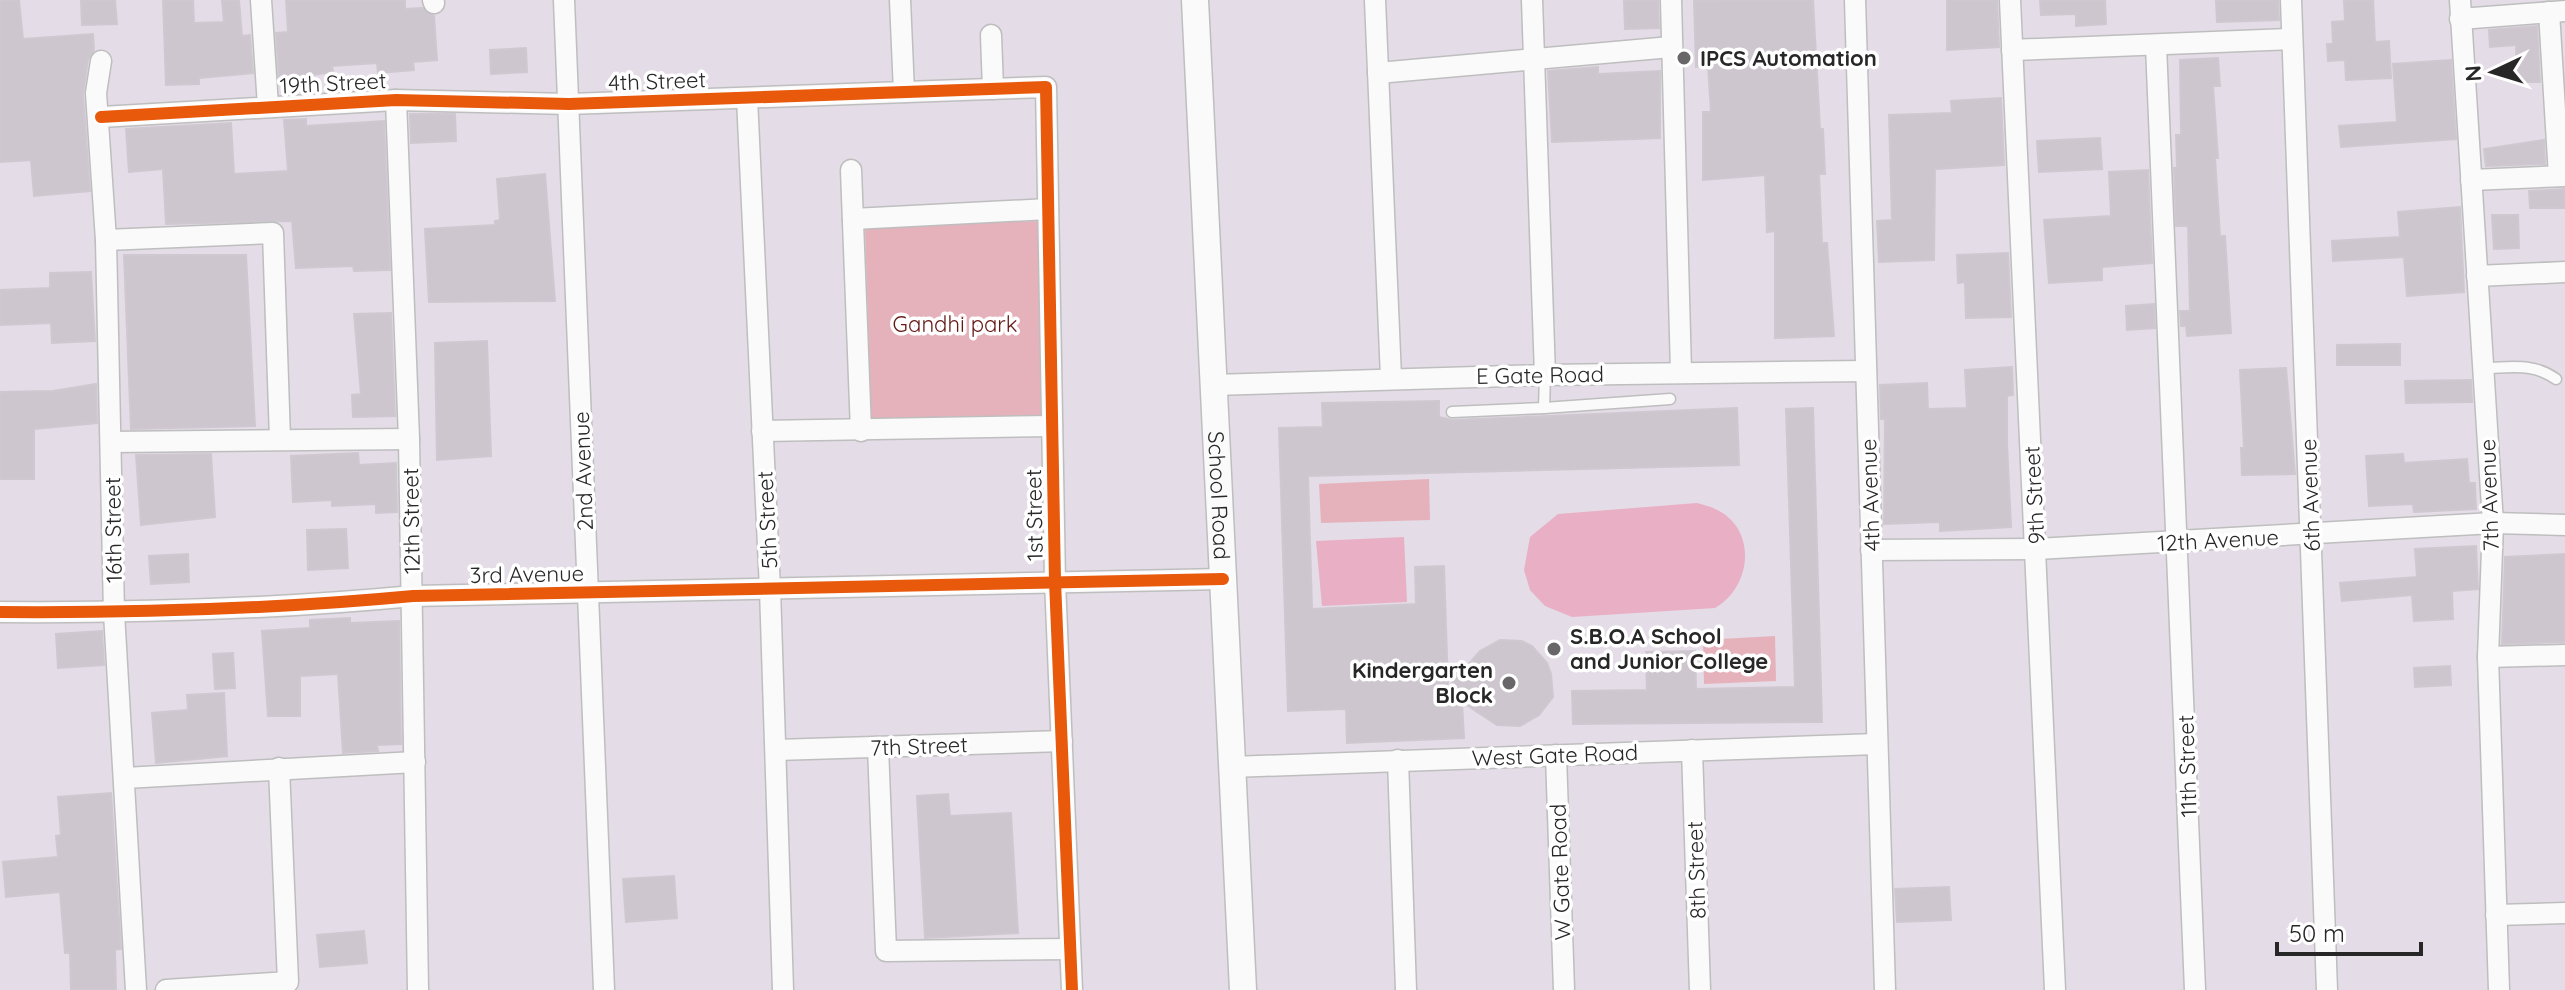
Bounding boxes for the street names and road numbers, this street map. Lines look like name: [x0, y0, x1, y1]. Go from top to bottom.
street label: 4th Street: [608, 65, 706, 97]
street label: 19th Street: [279, 66, 387, 100]
street label: E Gate Road: [1476, 360, 1604, 390]
street label: 2nd Avenue: [567, 411, 599, 531]
street label: School Road: [1202, 431, 1236, 560]
street label: 4th Avenue: [1854, 438, 1886, 552]
street label: 6th Avenue: [2294, 438, 2326, 552]
street label: 7th Avenue: [2473, 438, 2505, 552]
street label: 9th Street: [2017, 445, 2051, 545]
street label: 12th Street: [396, 468, 426, 574]
street label: 1st Street: [1019, 469, 1049, 561]
street label: 5th Street: [750, 470, 784, 570]
street label: 16th Street: [98, 477, 128, 583]
street label: 12th Avenue: [2157, 523, 2279, 557]
street label: 3rd Avenue: [470, 559, 584, 589]
street label: 11th Street: [2171, 714, 2203, 818]
street label: 7th Street: [870, 730, 968, 762]
street label: West Gate Road: [1471, 738, 1639, 772]
street label: W Gate Road: [1544, 803, 1576, 941]
street label: 8th Street: [1680, 821, 1712, 919]

